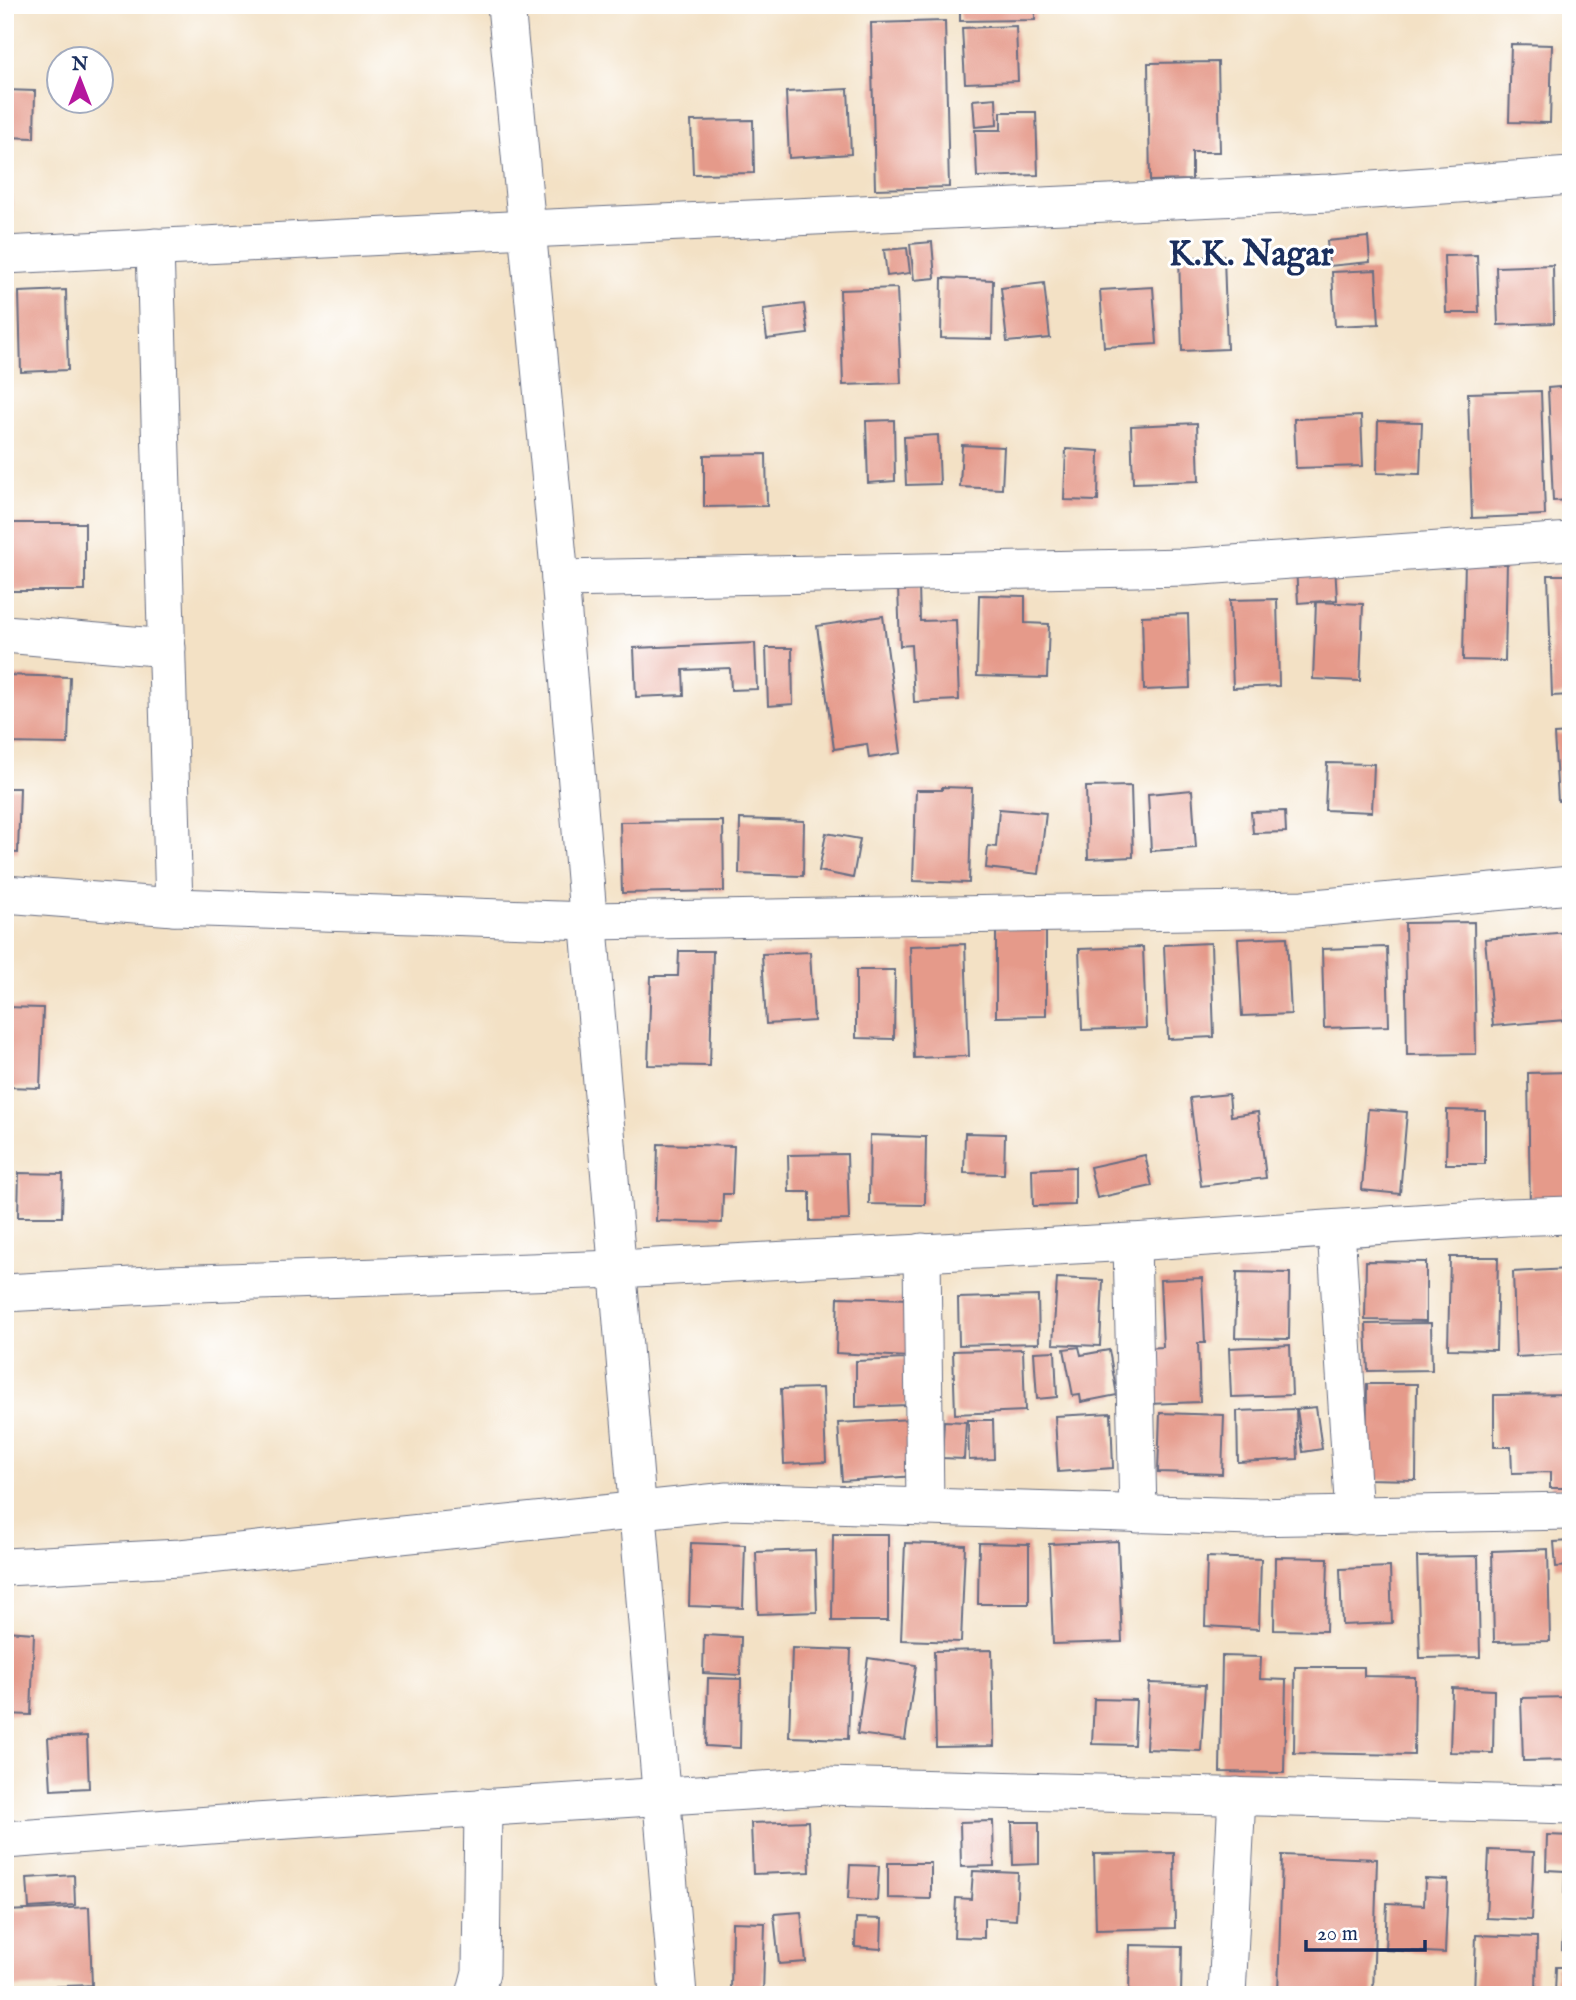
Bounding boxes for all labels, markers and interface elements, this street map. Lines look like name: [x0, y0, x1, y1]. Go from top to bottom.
north arrow: [46, 46, 116, 116]
text: N: [71, 53, 89, 77]
district label: K.K. Nagar: [1168, 233, 1334, 278]
scale bar: [1306, 1909, 1426, 1953]
text: 20 m: [1317, 1921, 1358, 1948]

